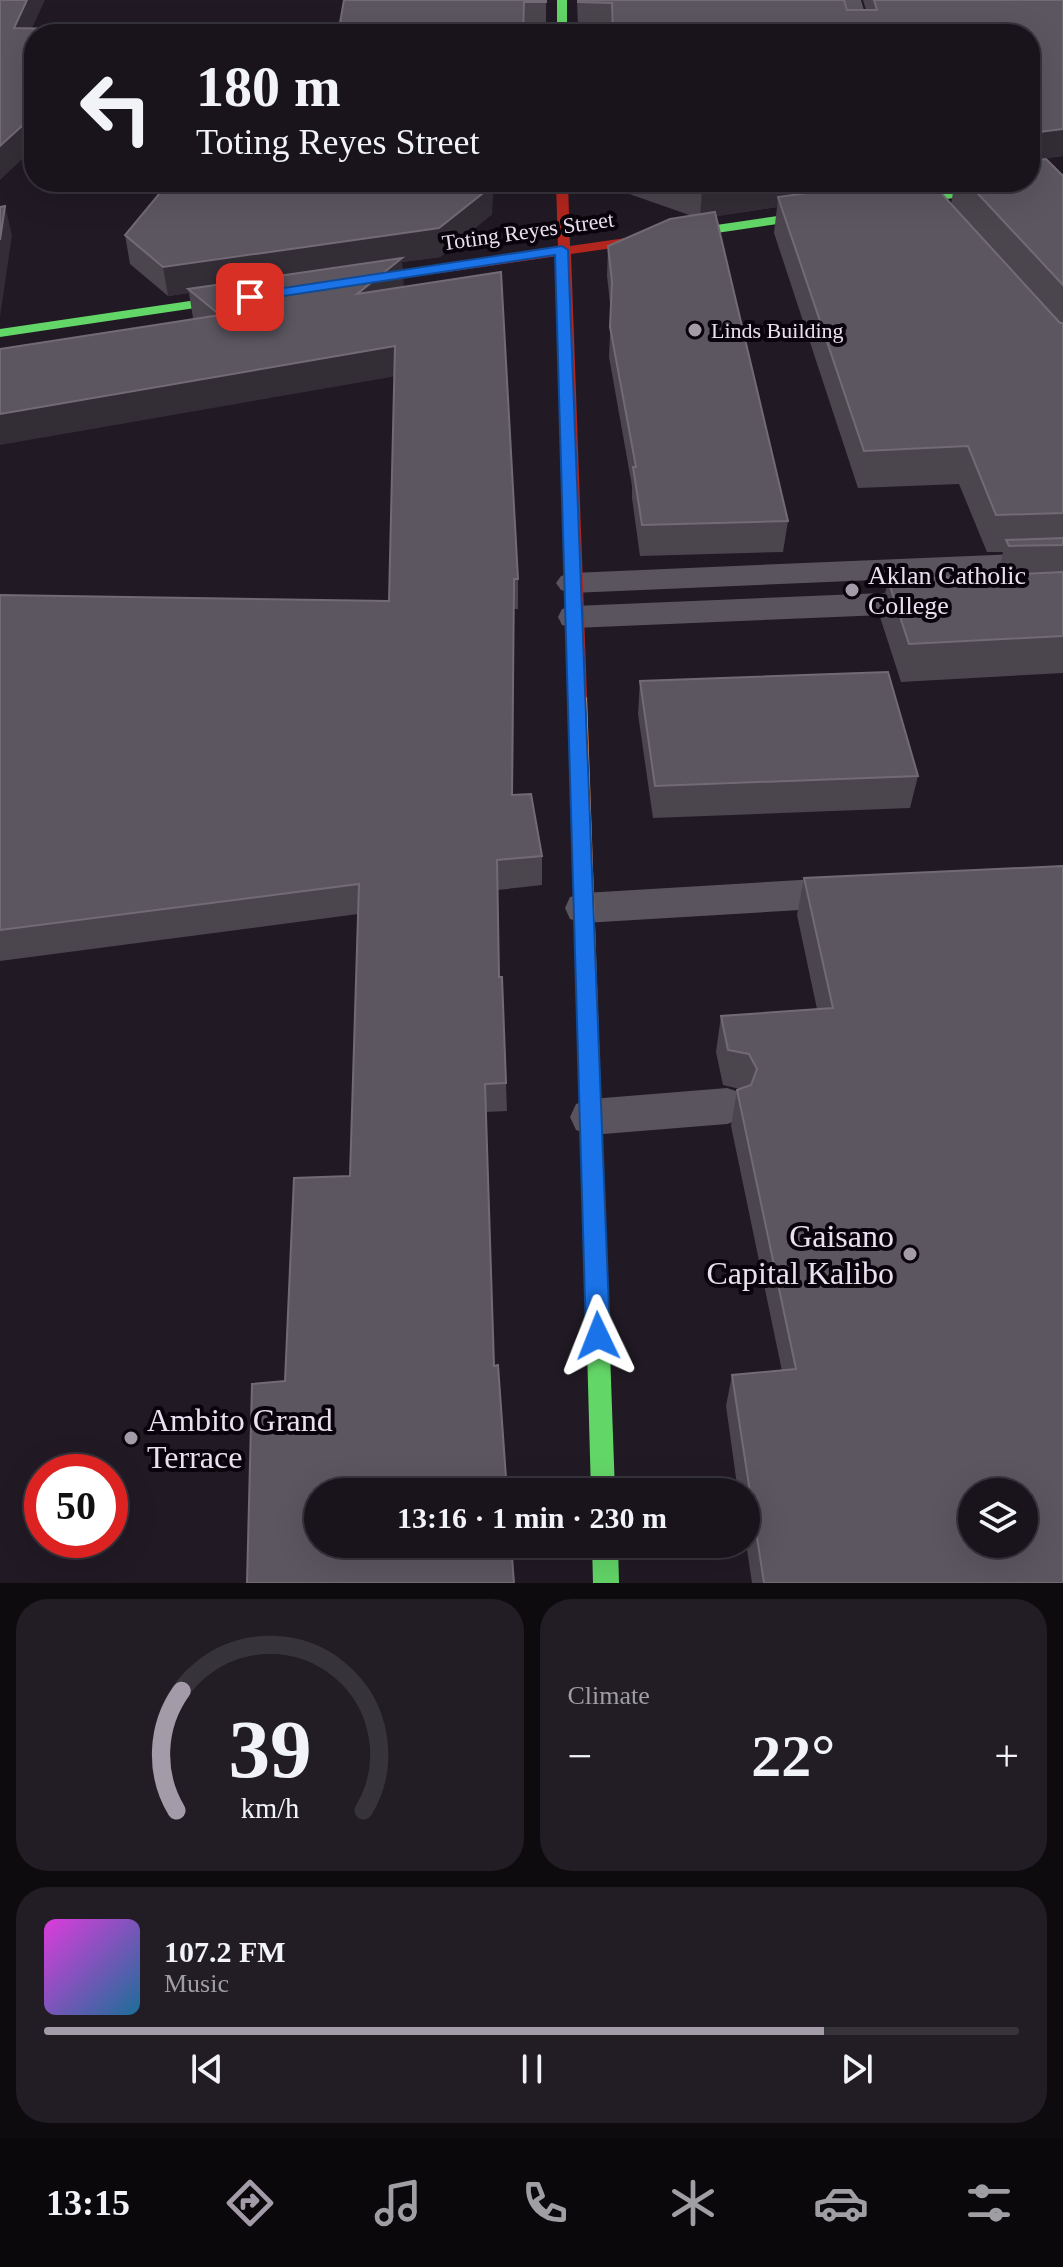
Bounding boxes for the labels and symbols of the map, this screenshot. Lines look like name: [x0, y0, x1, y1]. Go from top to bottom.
street label: Toting Reyes Street: [440, 207, 616, 255]
pin: [216, 263, 284, 331]
place label: Linds Building: [711, 318, 844, 343]
marker: Linds Building: [686, 321, 704, 339]
place label: Aklan Catholic College: [868, 561, 1026, 620]
marker: Aklan Catholic College: [843, 581, 861, 599]
place label: Gaisano Capital Kalibo: [706, 1218, 894, 1291]
marker: Gaisano Capital Kalibo: [901, 1245, 919, 1263]
position arrow: [556, 1294, 640, 1378]
place label: Ambito Grand Terrace: [147, 1402, 333, 1475]
marker: Ambito Grand Terrace: [122, 1429, 140, 1447]
speed limit sign: 50: [24, 1454, 128, 1558]

